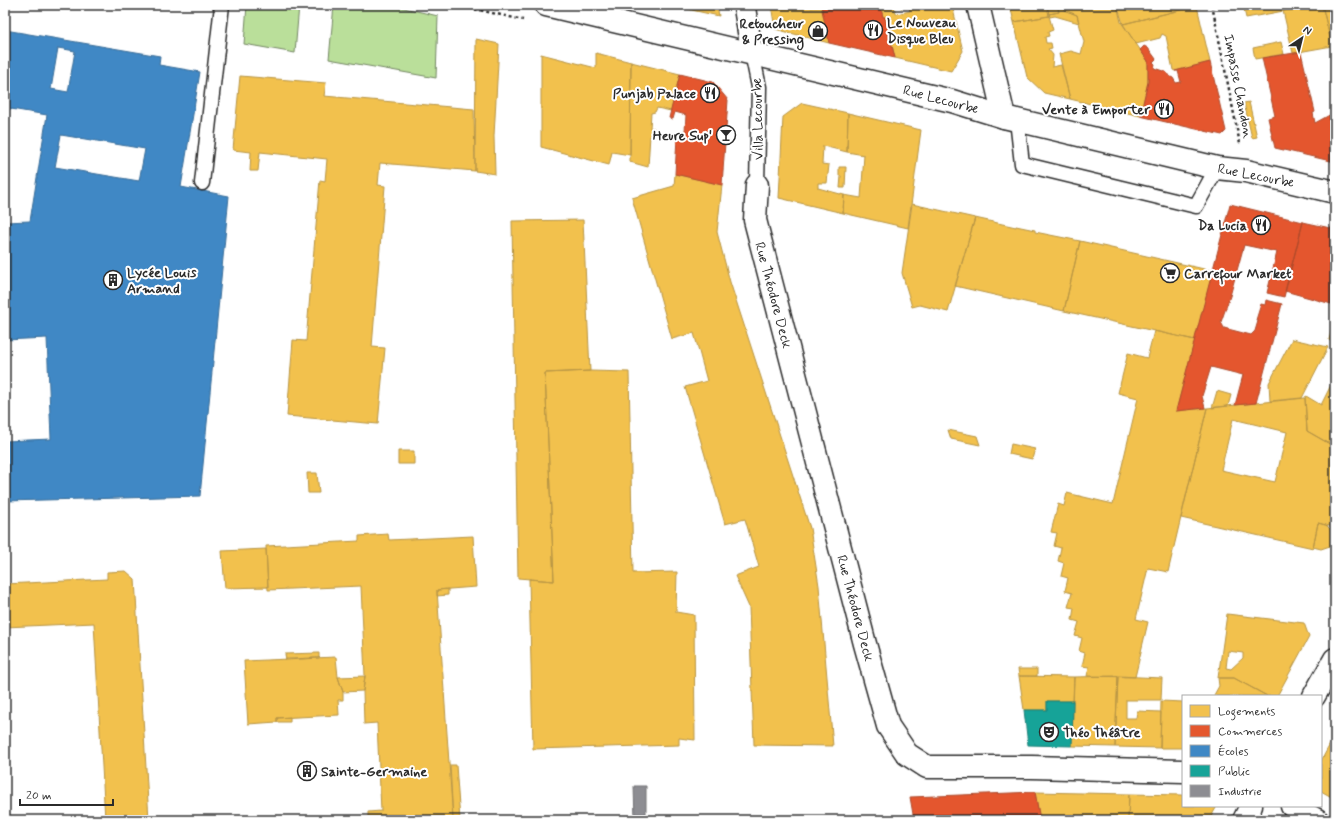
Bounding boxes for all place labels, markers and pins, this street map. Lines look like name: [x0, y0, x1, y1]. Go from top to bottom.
place label: Le Nouveau Disque Bleu: [887, 14, 957, 48]
place label: Retoucheur & Pressing: [739, 15, 804, 51]
restaurant icon: Le Nouveau Disque Bleu: [862, 19, 884, 41]
shop icon: Retoucheur & Pressing: [807, 20, 829, 42]
restaurant icon: Punjab Palace: [699, 82, 721, 104]
place label: Punjab Palace: [613, 85, 696, 104]
restaurant icon: Vente à Emporter: [1153, 98, 1175, 120]
place label: Vente à Emporter: [1042, 101, 1151, 119]
bar icon: Heure Sup': [715, 124, 737, 146]
place label: Heure Sup': [653, 127, 712, 145]
restaurant icon: Da Lucia: [1250, 214, 1272, 236]
place label: Da Lucia: [1198, 217, 1247, 235]
supermarket icon: Carrefour Market: [1159, 262, 1181, 284]
place label: Lycée Louis Armand: [127, 264, 197, 298]
place label: Carrefour Market: [1184, 265, 1292, 285]
building icon: Lycée Louis Armand: [102, 269, 124, 291]
theatre icon: Théo Théâtre: [1038, 721, 1060, 743]
place label: Théo Théâtre: [1063, 724, 1141, 742]
building icon: Sainte-Germaine: [296, 760, 318, 782]
place label: Sainte-Germaine: [321, 763, 427, 781]

